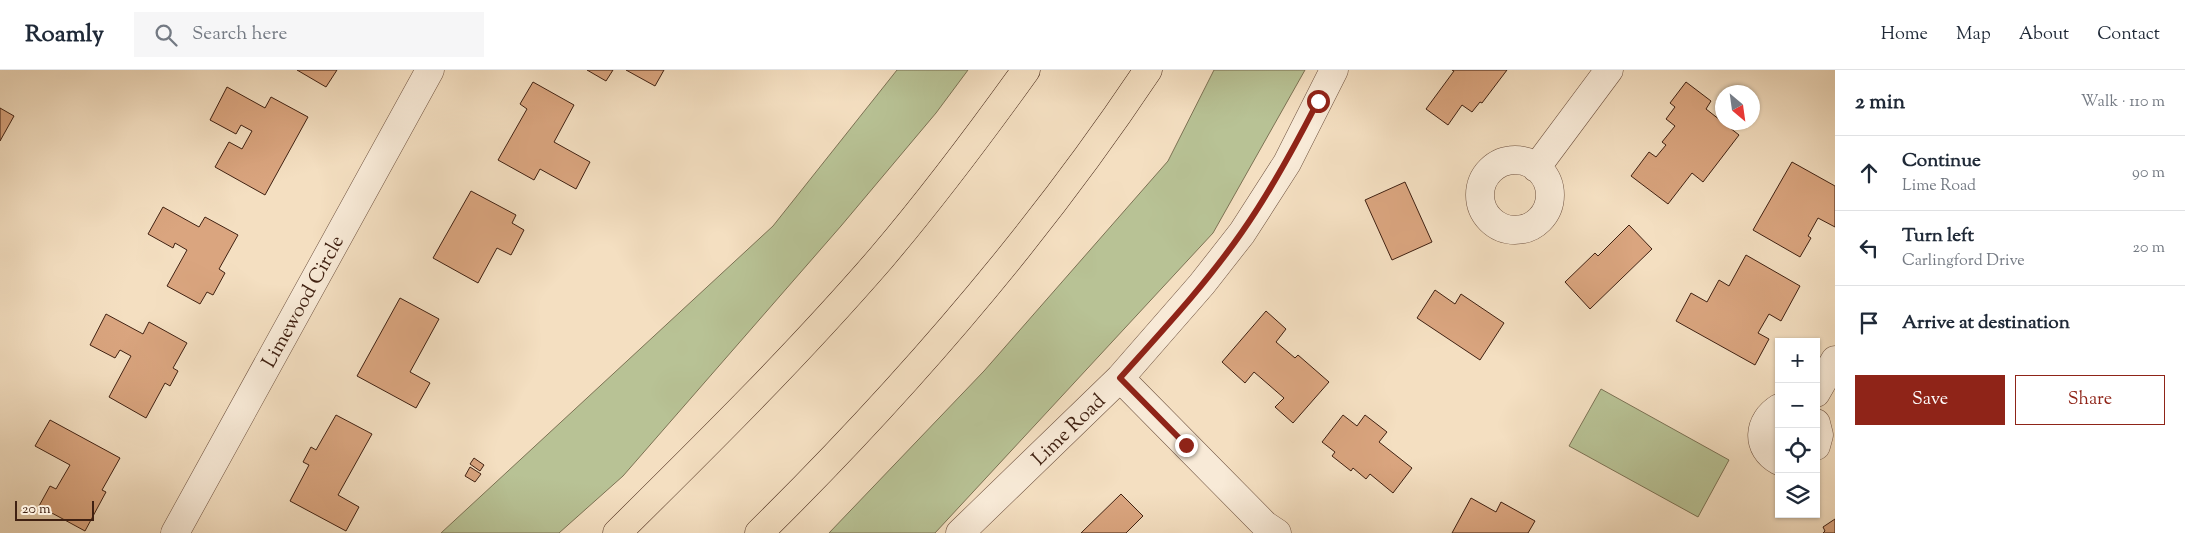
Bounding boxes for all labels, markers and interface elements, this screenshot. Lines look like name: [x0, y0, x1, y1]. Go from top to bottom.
search box: [134, 12, 484, 57]
text: Roamly: [25, 18, 104, 52]
icon: search: [152, 21, 180, 49]
text: Search here: [192, 21, 287, 48]
text: Home: [1881, 22, 1928, 48]
text: Map: [1956, 22, 1991, 48]
text: About: [2019, 22, 2069, 48]
text: Contact: [2097, 22, 2160, 48]
north arrow: [1715, 85, 1760, 130]
text: 2 min: [1855, 88, 1905, 118]
route start: [1307, 90, 1330, 113]
text: Walk · 110 m: [2081, 91, 2165, 114]
text: Continue: [1902, 148, 1981, 175]
icon: ahead: [1855, 159, 1883, 187]
text: 90 m: [2132, 162, 2165, 185]
text: Lime Road: [1902, 175, 1976, 198]
text: Turn left: [1902, 223, 1974, 250]
street label: Limewood Circle: [256, 231, 353, 374]
icon: left: [1855, 234, 1883, 262]
text: 20 m: [2132, 237, 2165, 260]
text: Carlingford Drive: [1902, 250, 2025, 273]
icon: arrive: [1855, 309, 1883, 337]
text: Arrive at destination: [1902, 310, 2070, 337]
map controls: [1775, 338, 1820, 518]
button: +: [1775, 338, 1820, 383]
button: Save: [1855, 375, 2005, 425]
button: Share: [2015, 375, 2165, 425]
button: −: [1775, 383, 1820, 428]
street label: Lime Road: [1026, 388, 1113, 473]
button: locate: [1775, 428, 1820, 473]
route end: [1175, 434, 1198, 457]
button: layers: [1775, 473, 1820, 518]
scale bar: [15, 498, 94, 521]
text: 20 m: [22, 500, 51, 520]

